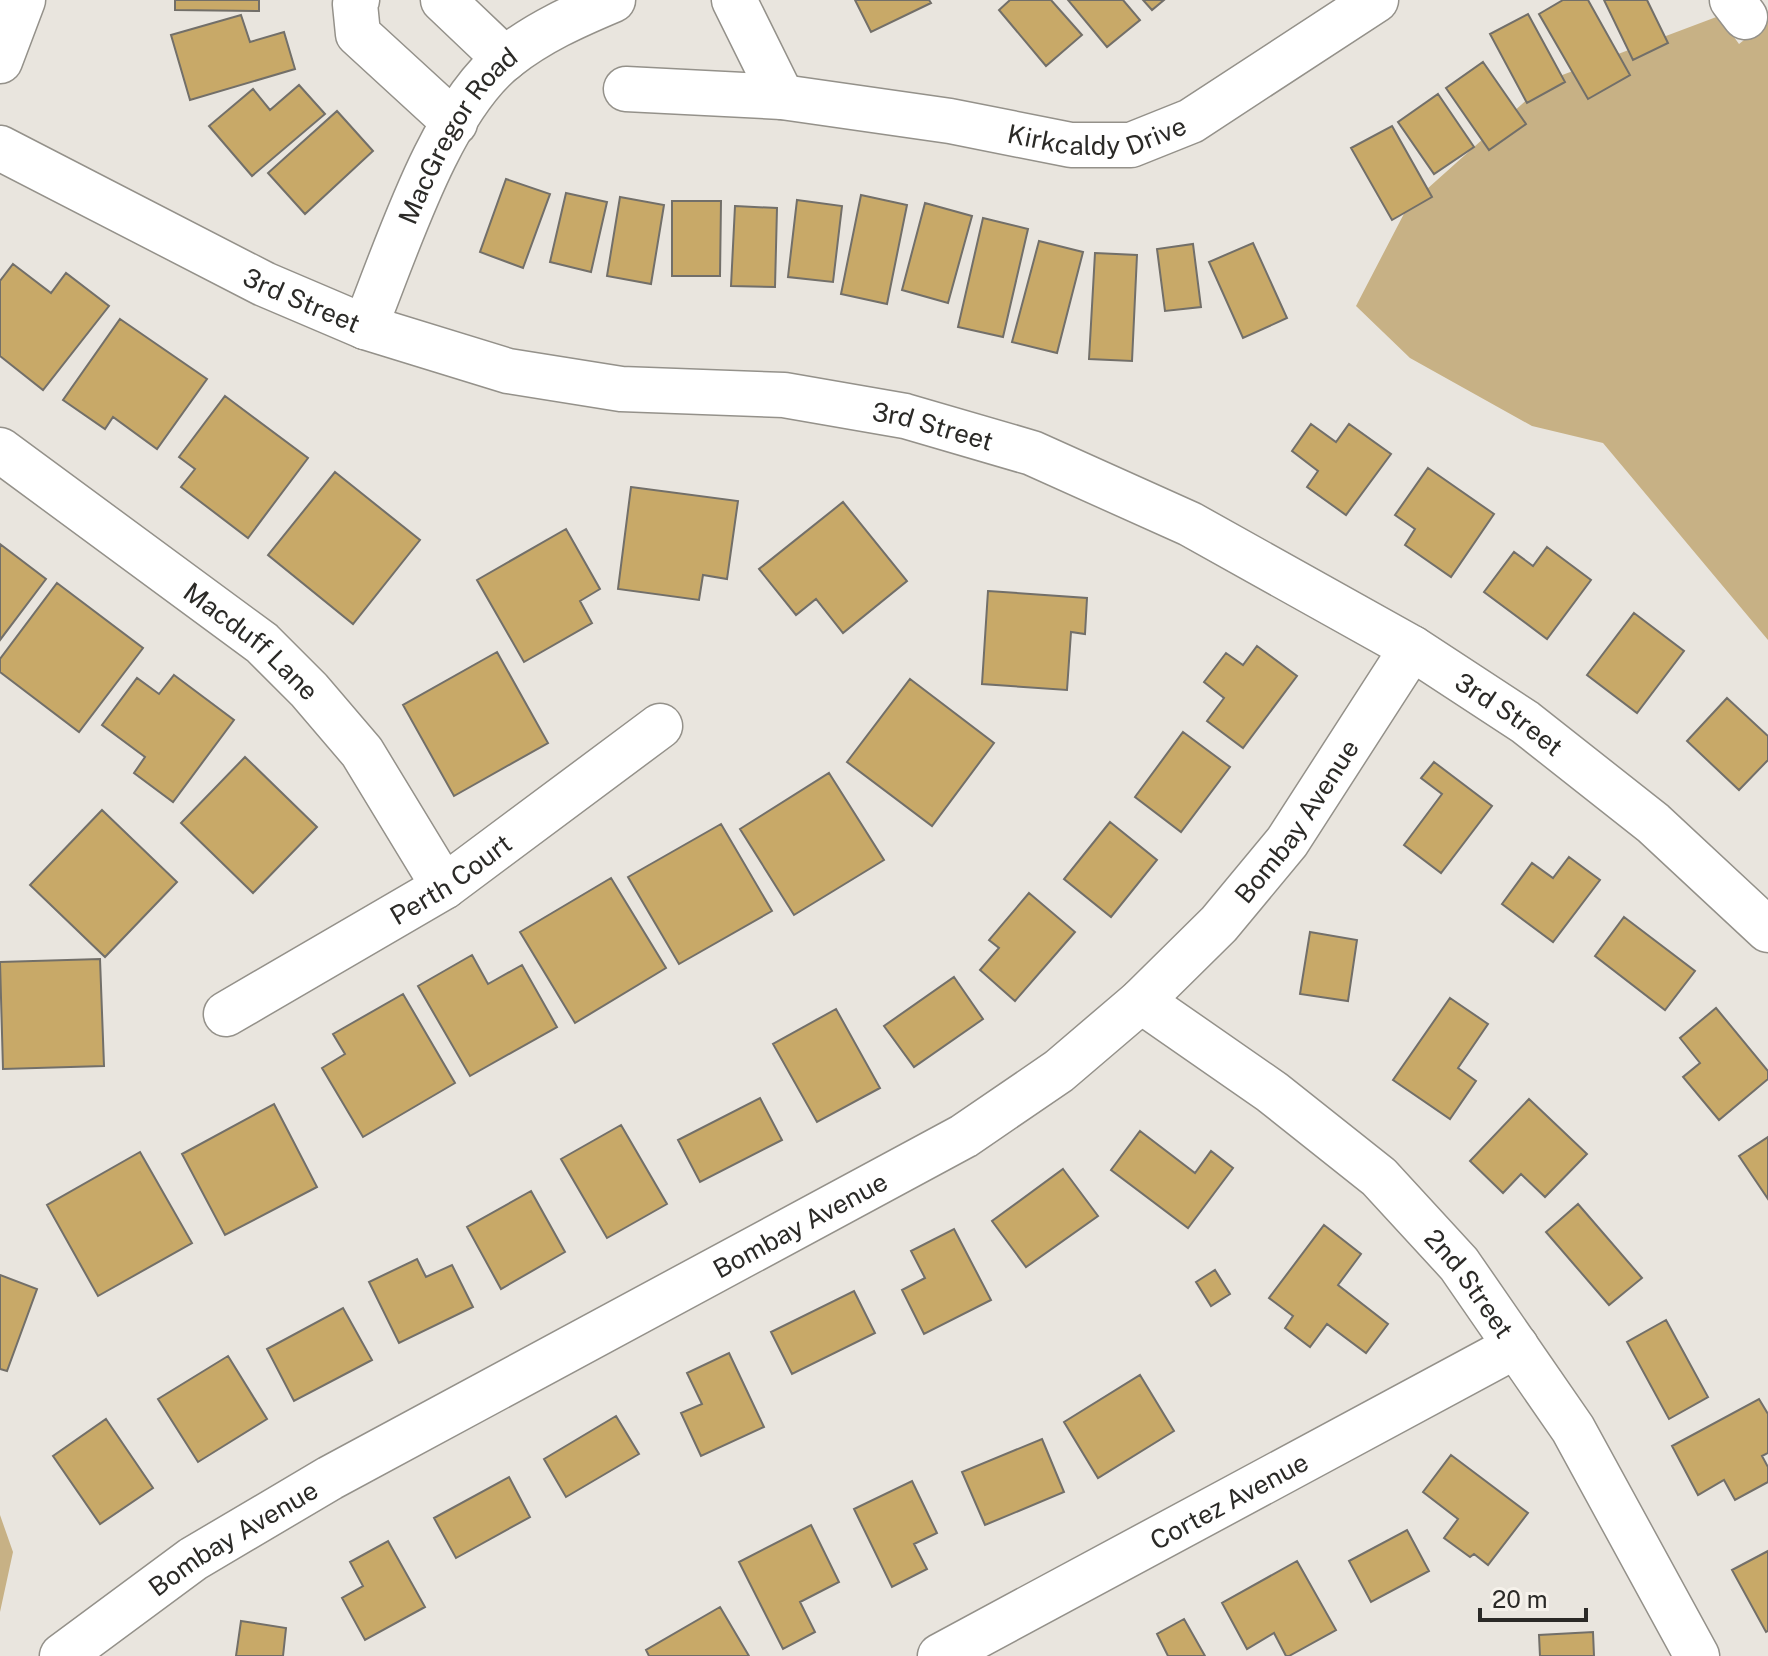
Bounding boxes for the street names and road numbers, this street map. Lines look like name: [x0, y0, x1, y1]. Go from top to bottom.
street label: MacGregor Road: [391, 40, 523, 228]
street label: Kirkcaldy Drive: [1005, 109, 1190, 161]
street label: 3rd Street: [238, 261, 365, 339]
street label: 3rd Street: [870, 395, 997, 456]
street label: Macduff Lane: [178, 575, 326, 706]
street label: 3rd Street: [1450, 665, 1570, 762]
street label: Bombay Avenue: [1228, 733, 1365, 909]
street label: Perth Court: [384, 827, 517, 931]
street label: Bombay Avenue: [707, 1165, 892, 1284]
street label: 2nd Street: [1419, 1222, 1521, 1343]
street label: Cortez Avenue: [1145, 1445, 1313, 1556]
street label: Bombay Avenue: [142, 1474, 323, 1602]

